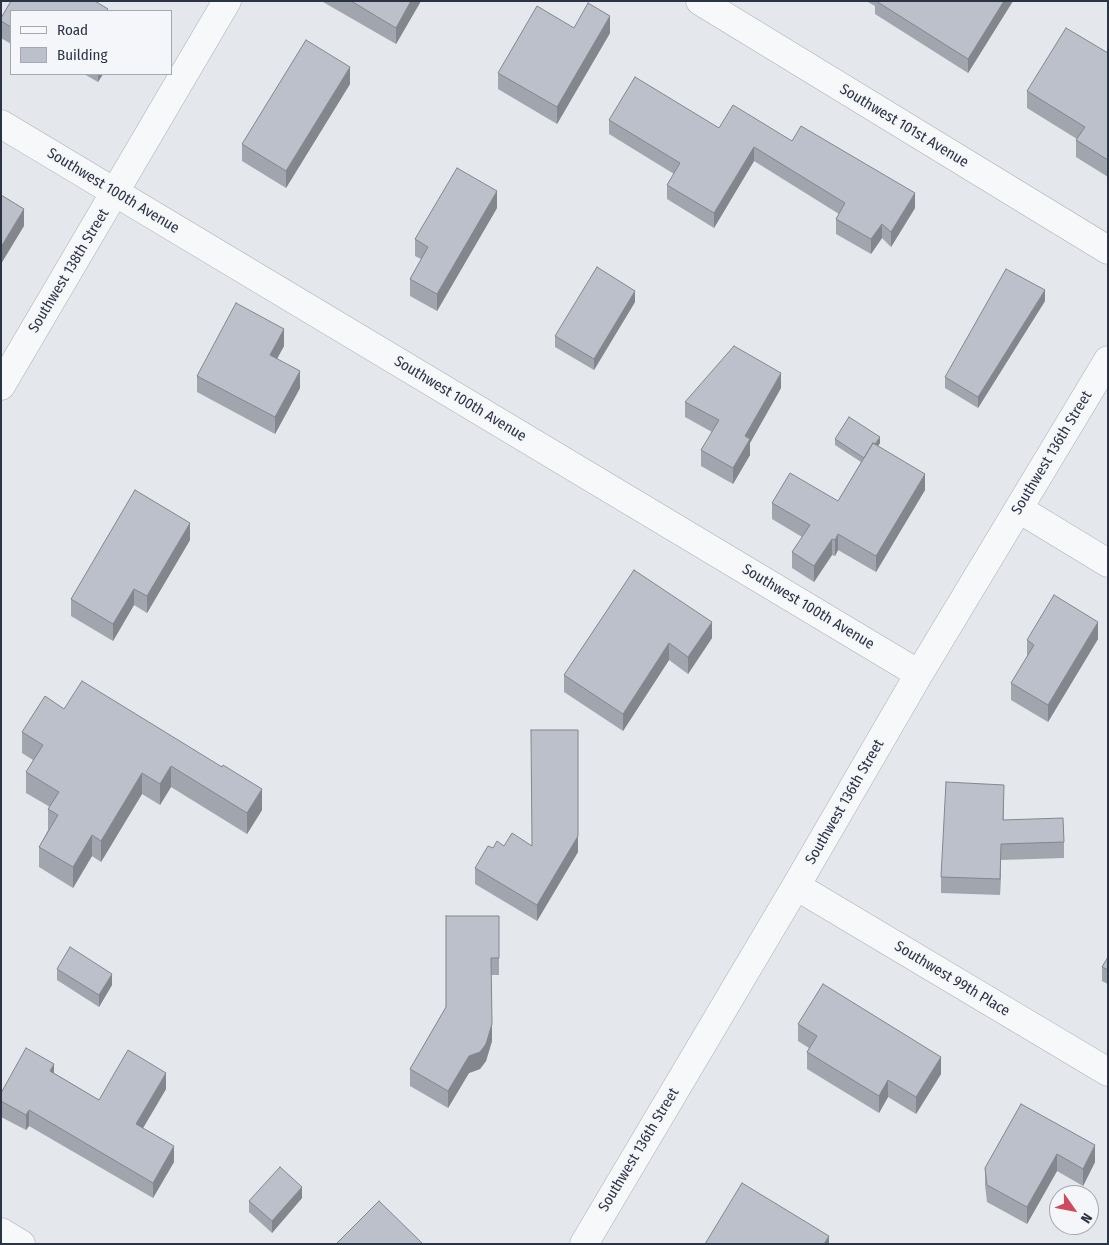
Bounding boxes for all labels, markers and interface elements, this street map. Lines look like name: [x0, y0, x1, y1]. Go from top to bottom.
legend: [10, 10, 172, 75]
text: Road: [57, 21, 88, 39]
text: Building: [57, 46, 108, 64]
street label: Southwest 101st Avenue: [836, 80, 972, 172]
street label: Southwest 100th Avenue: [44, 144, 182, 238]
street label: Southwest 138th Street: [25, 206, 113, 336]
street label: Southwest 100th Avenue: [391, 352, 529, 446]
street label: Southwest 136th Street: [1008, 388, 1096, 518]
street label: Southwest 100th Avenue: [739, 560, 877, 654]
street label: Southwest 136th Street: [802, 736, 888, 868]
street label: Southwest 99th Place: [891, 937, 1013, 1021]
street label: Southwest 136th Street: [595, 1085, 683, 1215]
north arrow: [1049, 1185, 1099, 1235]
text: N: [1077, 1210, 1096, 1226]

